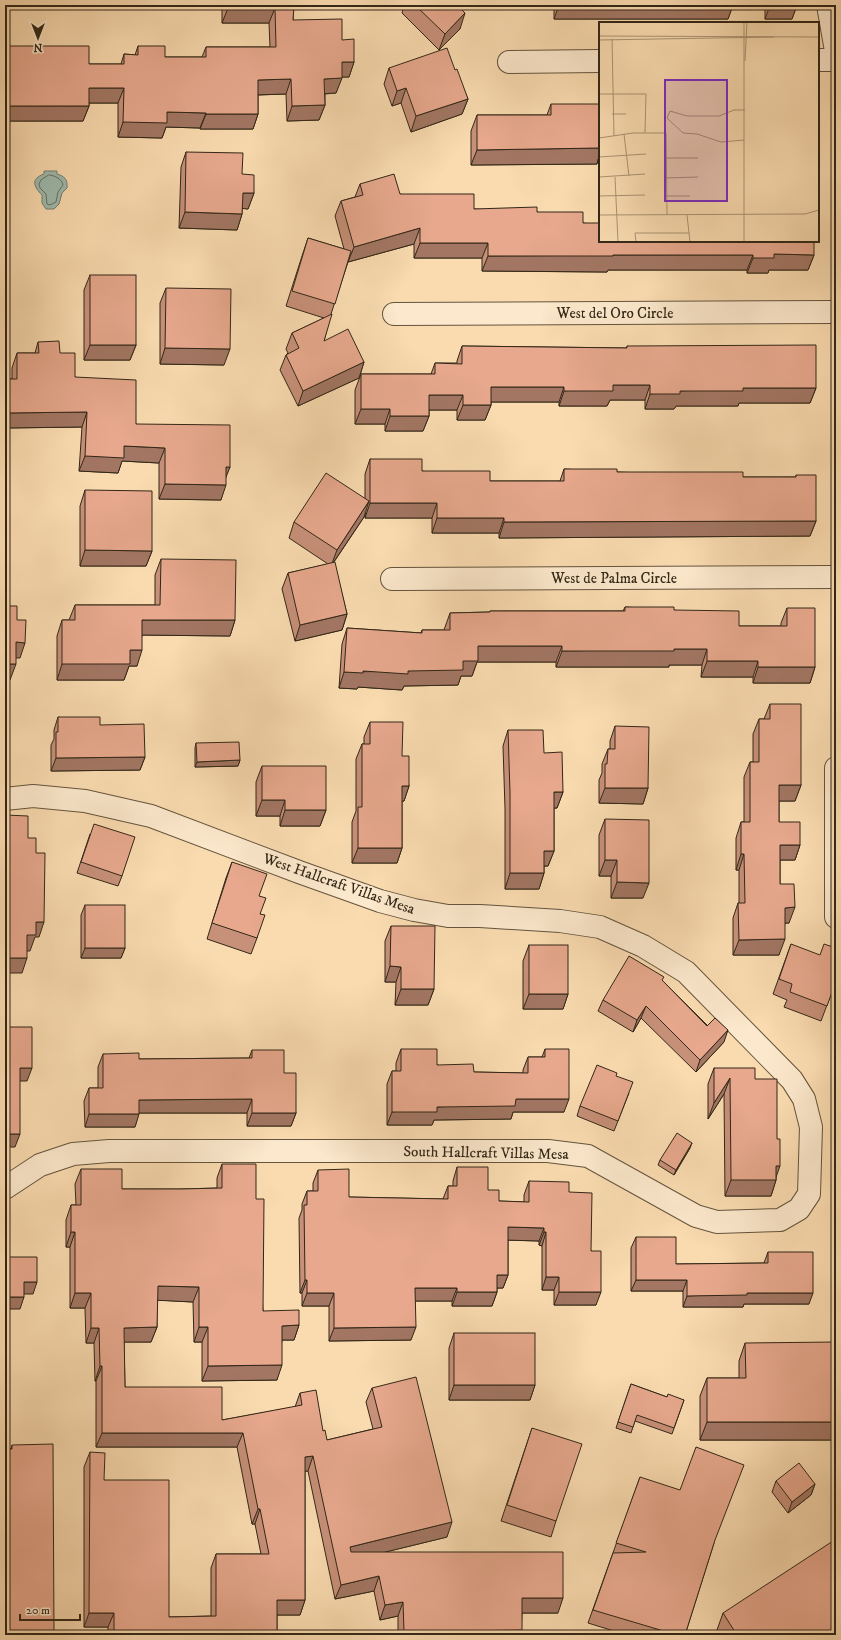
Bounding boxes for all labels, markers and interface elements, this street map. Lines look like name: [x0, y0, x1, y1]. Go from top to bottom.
north arrow: [18, 18, 58, 58]
inset map: [599, 22, 819, 242]
text: N: [33, 40, 43, 54]
street label: West del Oro Circle: [556, 304, 673, 323]
street label: West de Palma Circle: [550, 569, 677, 588]
street label: West Hallcraft Villas Mesa: [260, 849, 418, 919]
street label: South Hallcraft Villas Mesa: [403, 1142, 569, 1164]
scale bar: [20, 1596, 80, 1622]
text: 20 m: [26, 1603, 50, 1618]

